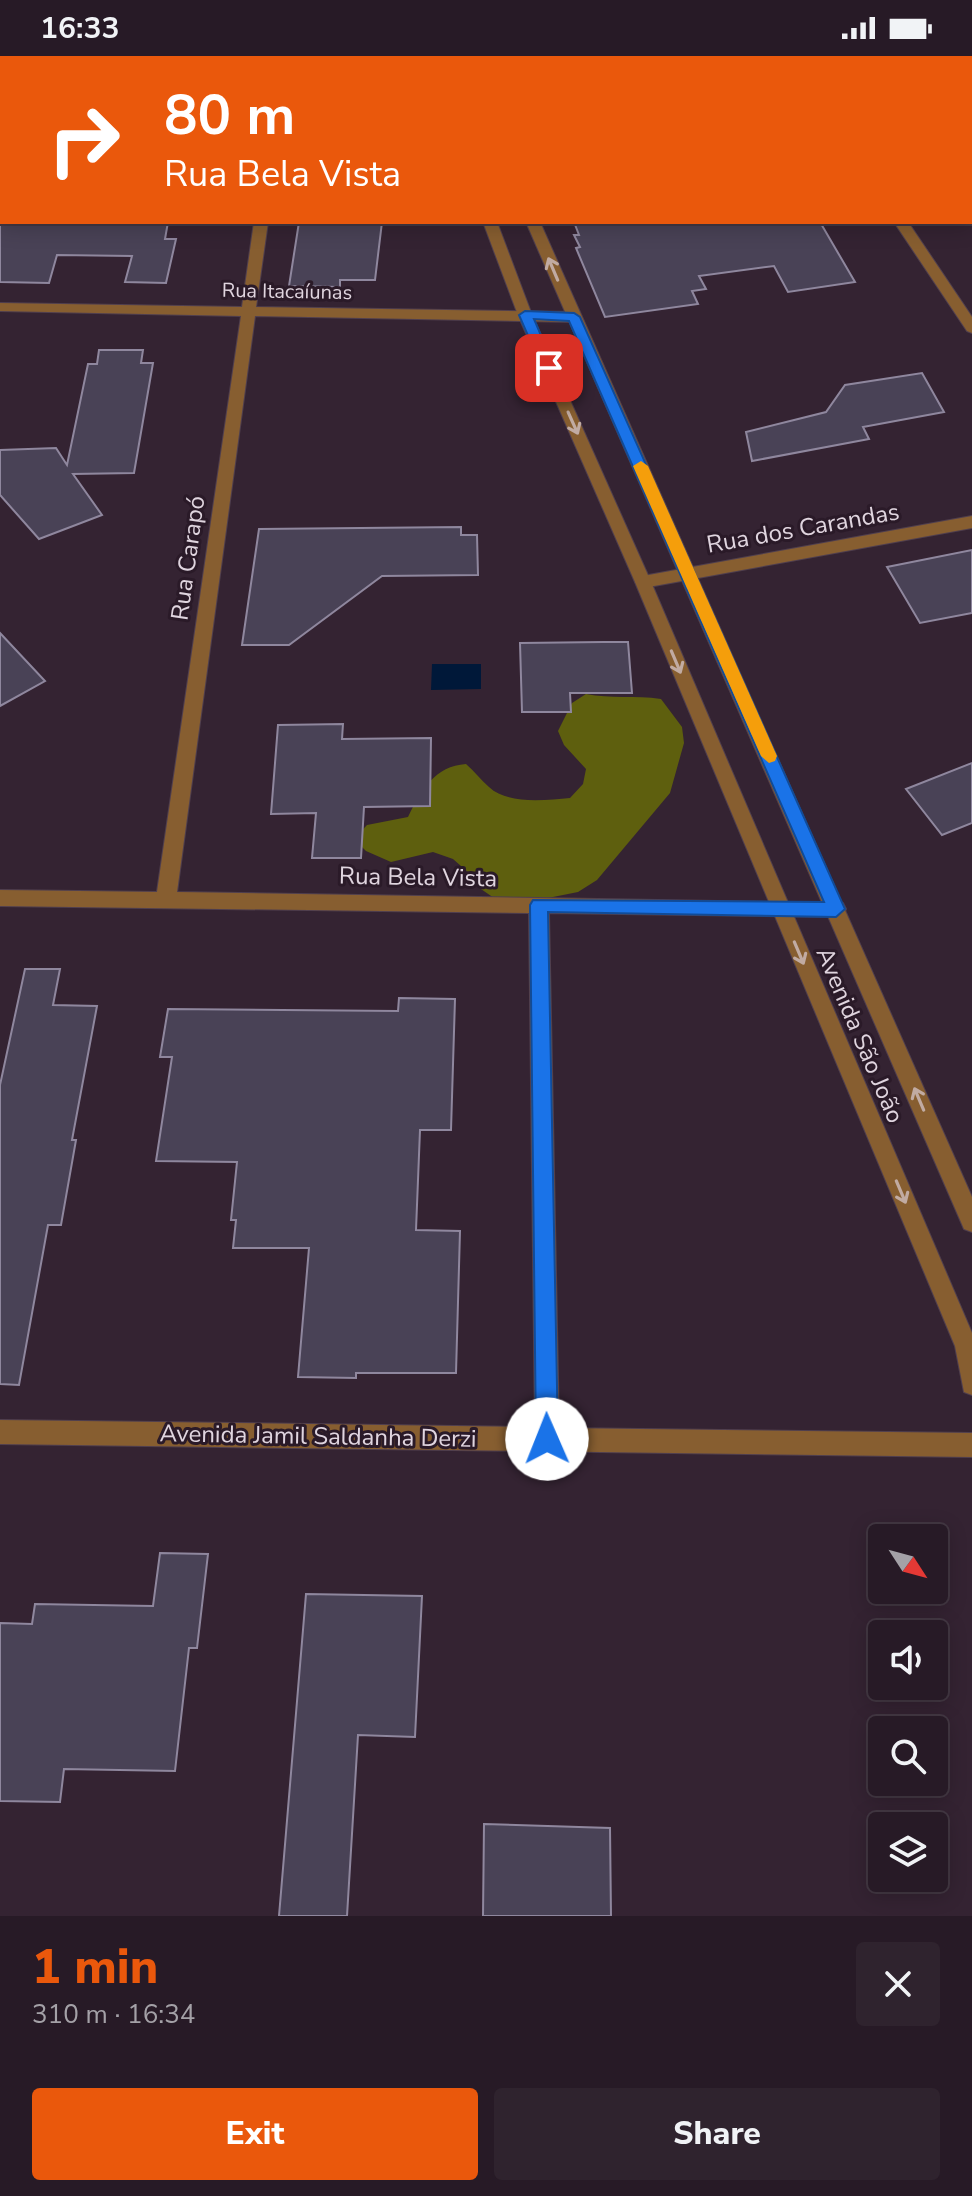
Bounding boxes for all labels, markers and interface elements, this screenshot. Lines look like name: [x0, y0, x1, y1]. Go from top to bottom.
text: 16:33: [40, 8, 119, 49]
text: 80 m: [164, 77, 295, 154]
icon: right: [32, 88, 136, 192]
text: Rua Bela Vista: [164, 150, 401, 199]
one-way arrow: [545, 258, 560, 282]
street label: Rua Itacaíunas: [222, 277, 352, 306]
pin: [515, 334, 583, 402]
icon: arrive: [527, 346, 571, 390]
one-way arrow: [566, 411, 581, 435]
street label: Rua Carapó: [163, 494, 213, 622]
street label: Rua dos Carandas: [704, 495, 902, 561]
one-way arrow: [670, 649, 685, 674]
street label: Rua Bela Vista: [339, 860, 497, 894]
one-way arrow: [793, 940, 808, 965]
street label: Avenida São João: [809, 942, 911, 1128]
one-way arrow: [910, 1087, 925, 1112]
one-way arrow: [894, 1180, 909, 1204]
position arrow: [505, 1397, 589, 1481]
street label: Avenida Jamil Saldanha Derzi: [159, 1417, 477, 1455]
north arrow: [868, 1524, 948, 1604]
map controls: [868, 1524, 948, 1892]
button: sound: [868, 1620, 948, 1700]
button: search: [868, 1716, 948, 1796]
button: layers: [868, 1812, 948, 1892]
text: 1 min: [32, 1934, 158, 2000]
button: close: [856, 1942, 940, 2026]
text: 310 m · 16:34: [32, 1997, 195, 2032]
button: Exit: [32, 2088, 478, 2180]
button: Share: [494, 2088, 940, 2180]

